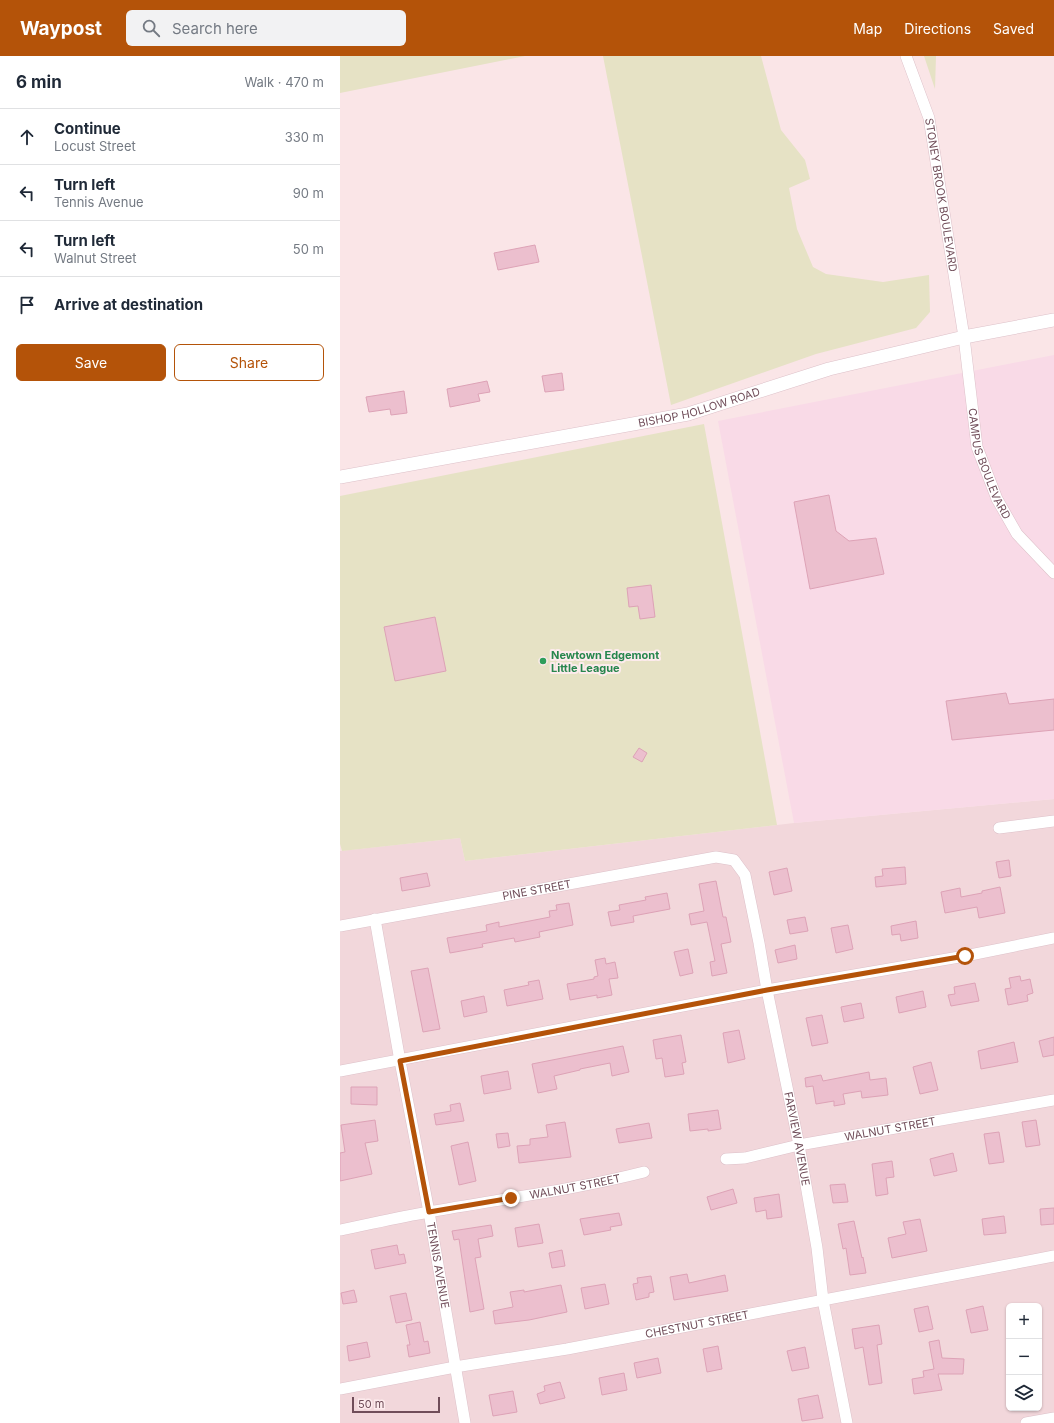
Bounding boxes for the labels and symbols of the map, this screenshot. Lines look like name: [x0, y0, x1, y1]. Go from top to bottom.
street label: STONEY BROOK BOULEVARD: [922, 117, 960, 273]
street label: BISHOP HOLLOW ROAD: [637, 384, 762, 430]
street label: CAMPUS BOULEVARD: [965, 407, 1014, 522]
place label: Newtown Edgemont Little League: [551, 648, 659, 675]
marker: Newtown Edgemont Little League: [538, 656, 548, 666]
street label: PINE STREET: [501, 877, 572, 903]
route start: [956, 947, 974, 965]
street label: FARVIEW AVENUE: [781, 1091, 813, 1187]
street label: WALNUT STREET: [843, 1114, 937, 1144]
street label: WALNUT STREET: [528, 1171, 622, 1202]
route end: [502, 1189, 520, 1207]
street label: TENNIS AVENUE: [424, 1221, 452, 1310]
street label: CHESTNUT STREET: [644, 1307, 750, 1341]
scale bar: [352, 1395, 440, 1414]

